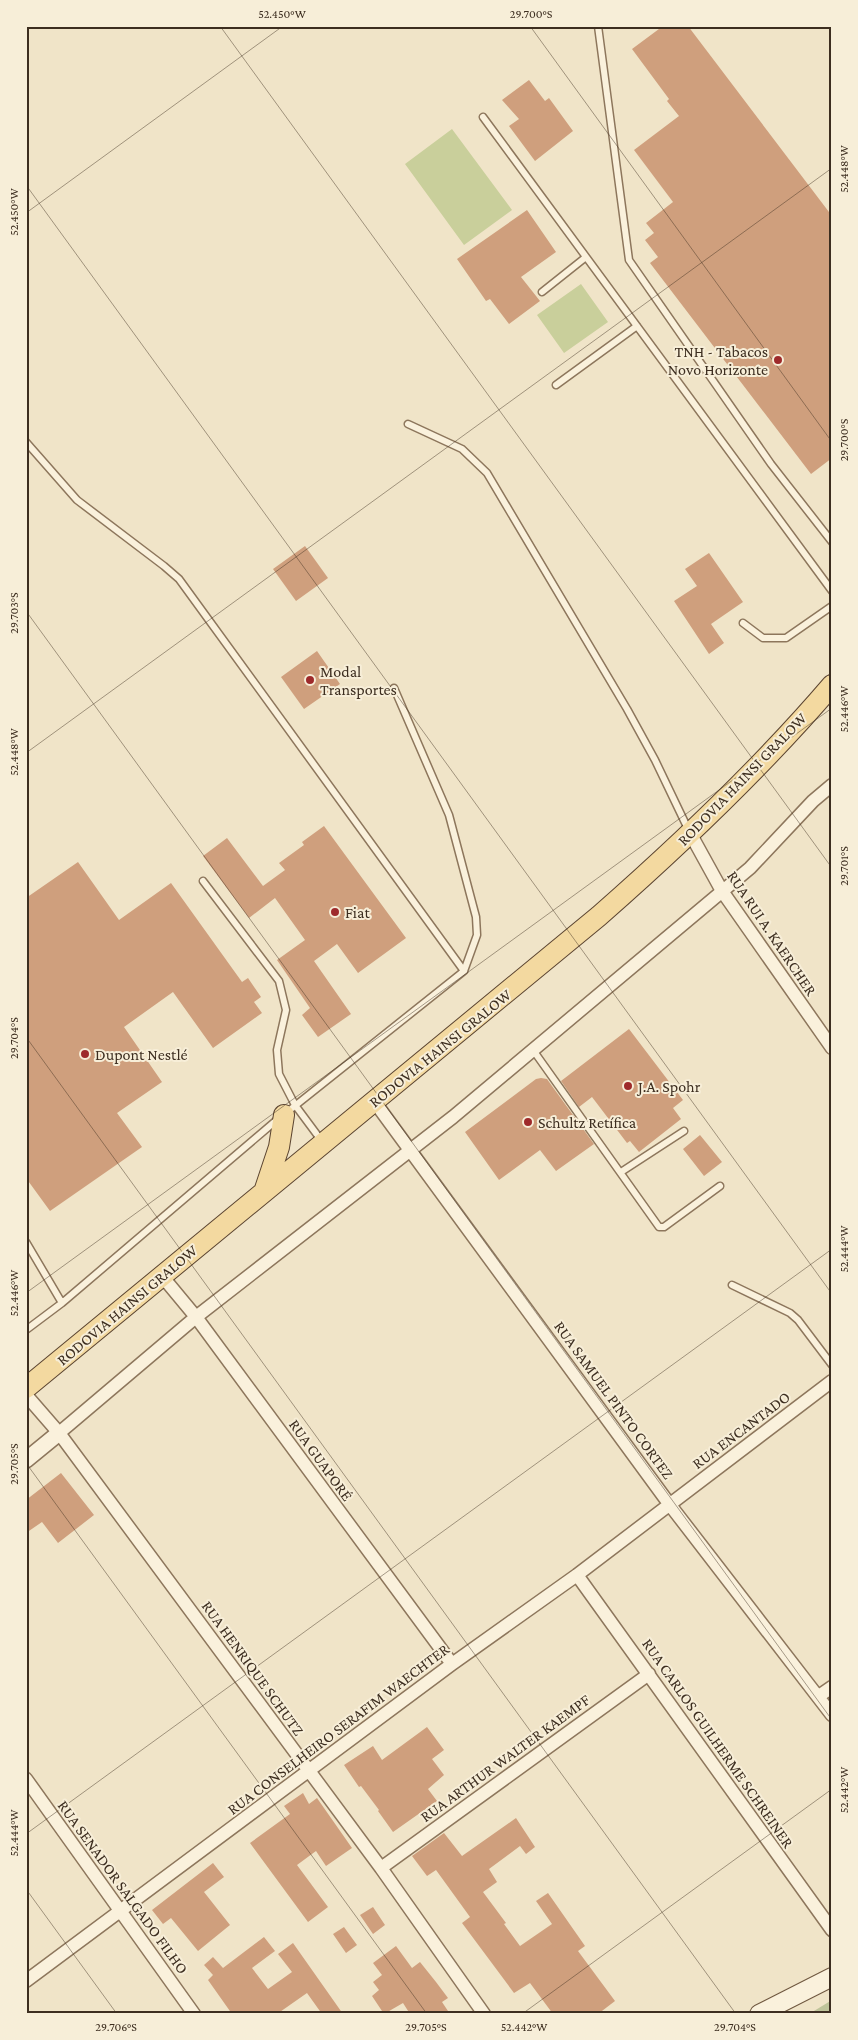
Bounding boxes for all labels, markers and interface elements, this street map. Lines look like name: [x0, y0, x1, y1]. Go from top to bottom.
text: 52.450°W: [258, 7, 306, 21]
text: 29.700°S: [510, 7, 553, 21]
text: 52.448°W: [837, 145, 851, 193]
text: 52.450°W: [7, 188, 21, 236]
place label: TNH - Tabacos Novo Horizonte: [668, 343, 768, 378]
marker: TNH - Tabacos Novo Horizonte: [772, 354, 784, 366]
text: 29.700°S: [837, 418, 851, 461]
text: 29.703°S: [7, 592, 21, 634]
place label: Modal Transportes: [320, 663, 397, 699]
marker: Modal Transportes: [304, 674, 316, 686]
text: 52.446°W: [837, 686, 851, 732]
street label: RODOVIA HAINSI GRALOW: [674, 709, 810, 849]
text: 52.448°W: [7, 728, 21, 776]
text: 29.701°S: [837, 846, 851, 886]
street label: RUA RUI A. KAERCHER: [724, 868, 820, 999]
place label: Fiat: [345, 904, 370, 921]
marker: Fiat: [329, 906, 341, 918]
street label: RODOVIA HAINSI GRALOW: [366, 985, 515, 1111]
text: 29.704°S: [7, 1017, 21, 1059]
place label: Dupont Nestlé: [95, 1046, 188, 1064]
marker: Dupont Nestlé: [79, 1048, 91, 1060]
place label: J.A. Spohr: [636, 1078, 701, 1096]
marker: J.A. Spohr: [622, 1080, 634, 1092]
place label: Schultz Retífica: [538, 1114, 637, 1131]
marker: Schultz Retífica: [522, 1116, 534, 1128]
text: 52.444°W: [837, 1225, 851, 1273]
street label: RODOVIA HAINSI GRALOW: [53, 1241, 201, 1369]
text: 52.446°W: [7, 1270, 21, 1316]
street label: RUA SAMUEL PINTO CORTEZ: [551, 1318, 677, 1482]
street label: RUA ENCANTADO: [689, 1388, 793, 1472]
street label: RUA GUAPORÉ: [286, 1416, 356, 1504]
text: 29.705°S: [7, 1443, 21, 1485]
street label: RUA HENRIQUE SCHUTZ: [199, 1598, 307, 1738]
street label: RUA CARLOS GUILHERME SCHREINER: [639, 1635, 797, 1851]
street label: RUA CONSELHEIRO SERAFIM WAECHTER: [224, 1640, 452, 1818]
street label: RUA ARTHUR WALTER KAEMPF: [417, 1691, 593, 1825]
text: 52.442°W: [837, 1767, 851, 1813]
street label: RUA SENADOR SALGADO FILHO: [54, 1797, 192, 1977]
text: 52.444°W: [7, 1809, 21, 1857]
text: 29.706°S: [95, 2020, 137, 2034]
text: 29.705°S: [405, 2020, 447, 2034]
text: 52.442°W: [501, 2020, 547, 2034]
text: 29.704°S: [714, 2020, 756, 2034]

